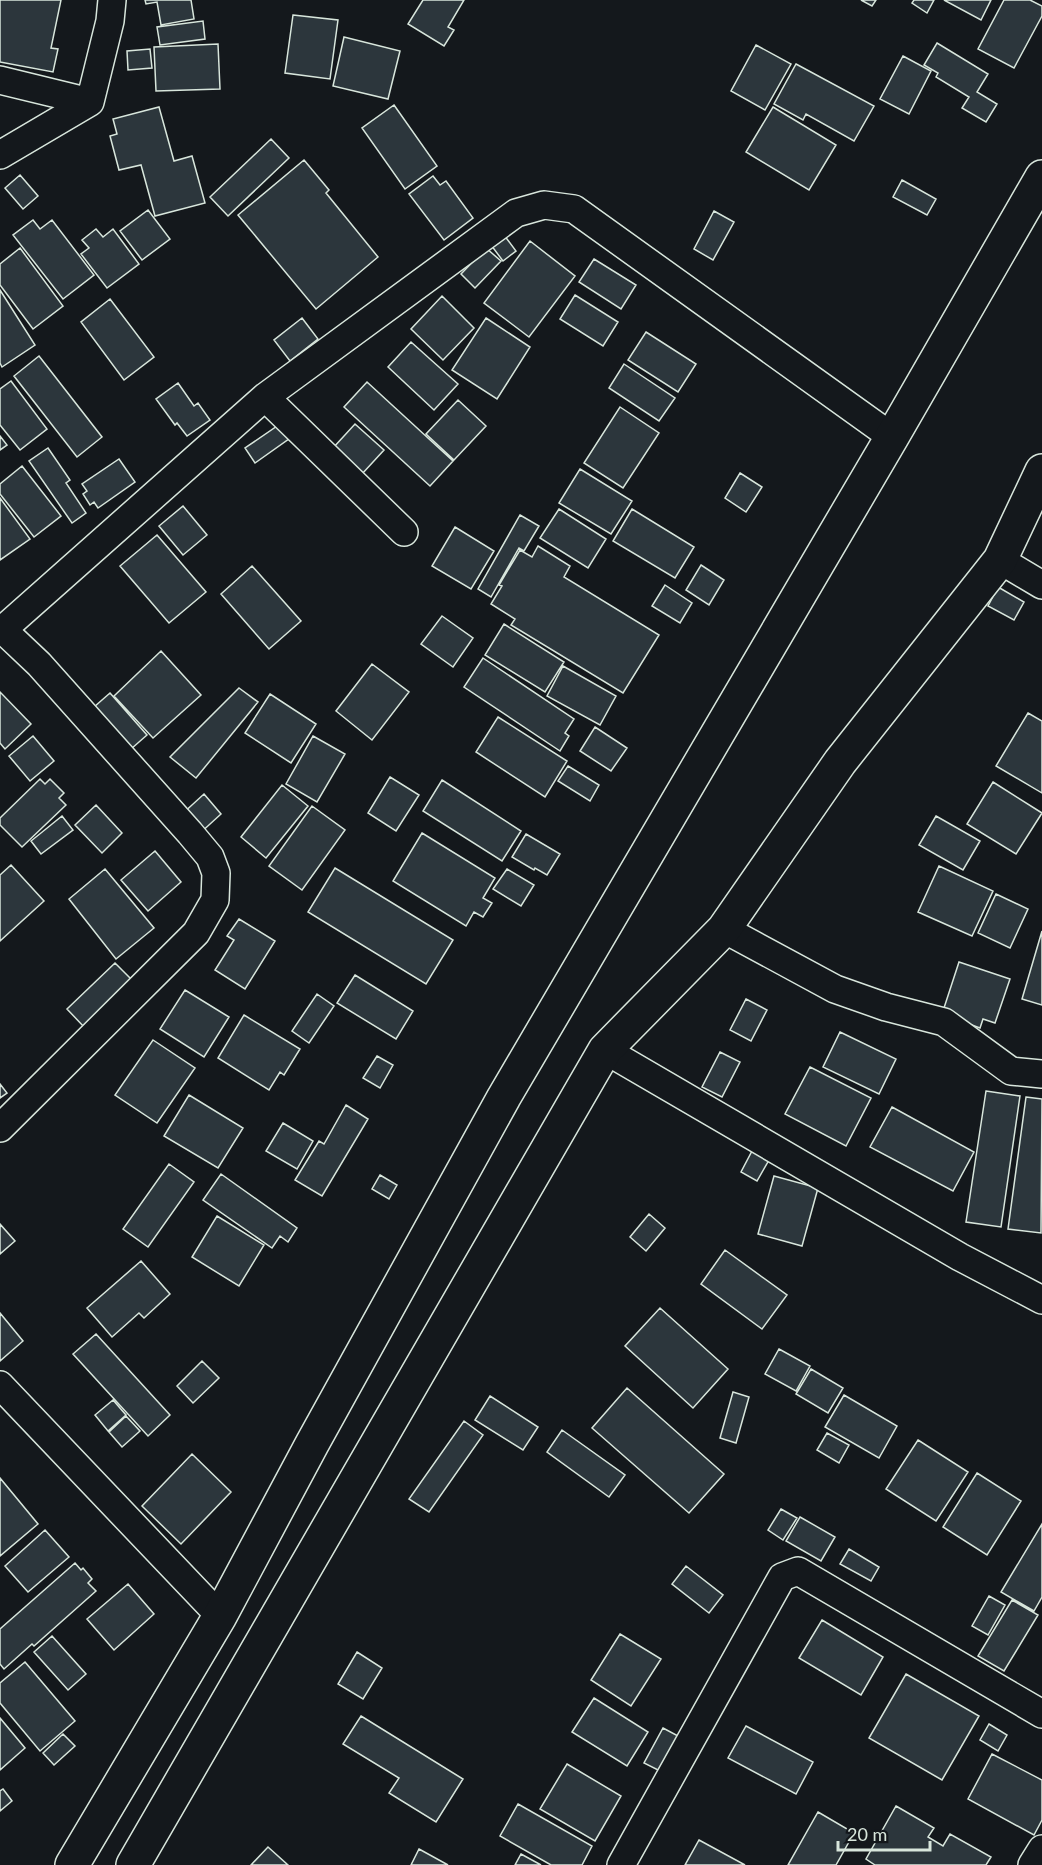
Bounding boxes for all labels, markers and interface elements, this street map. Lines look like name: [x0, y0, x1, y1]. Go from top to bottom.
scale bar: [838, 1814, 930, 1852]
text: 20 m: [847, 1823, 887, 1845]

